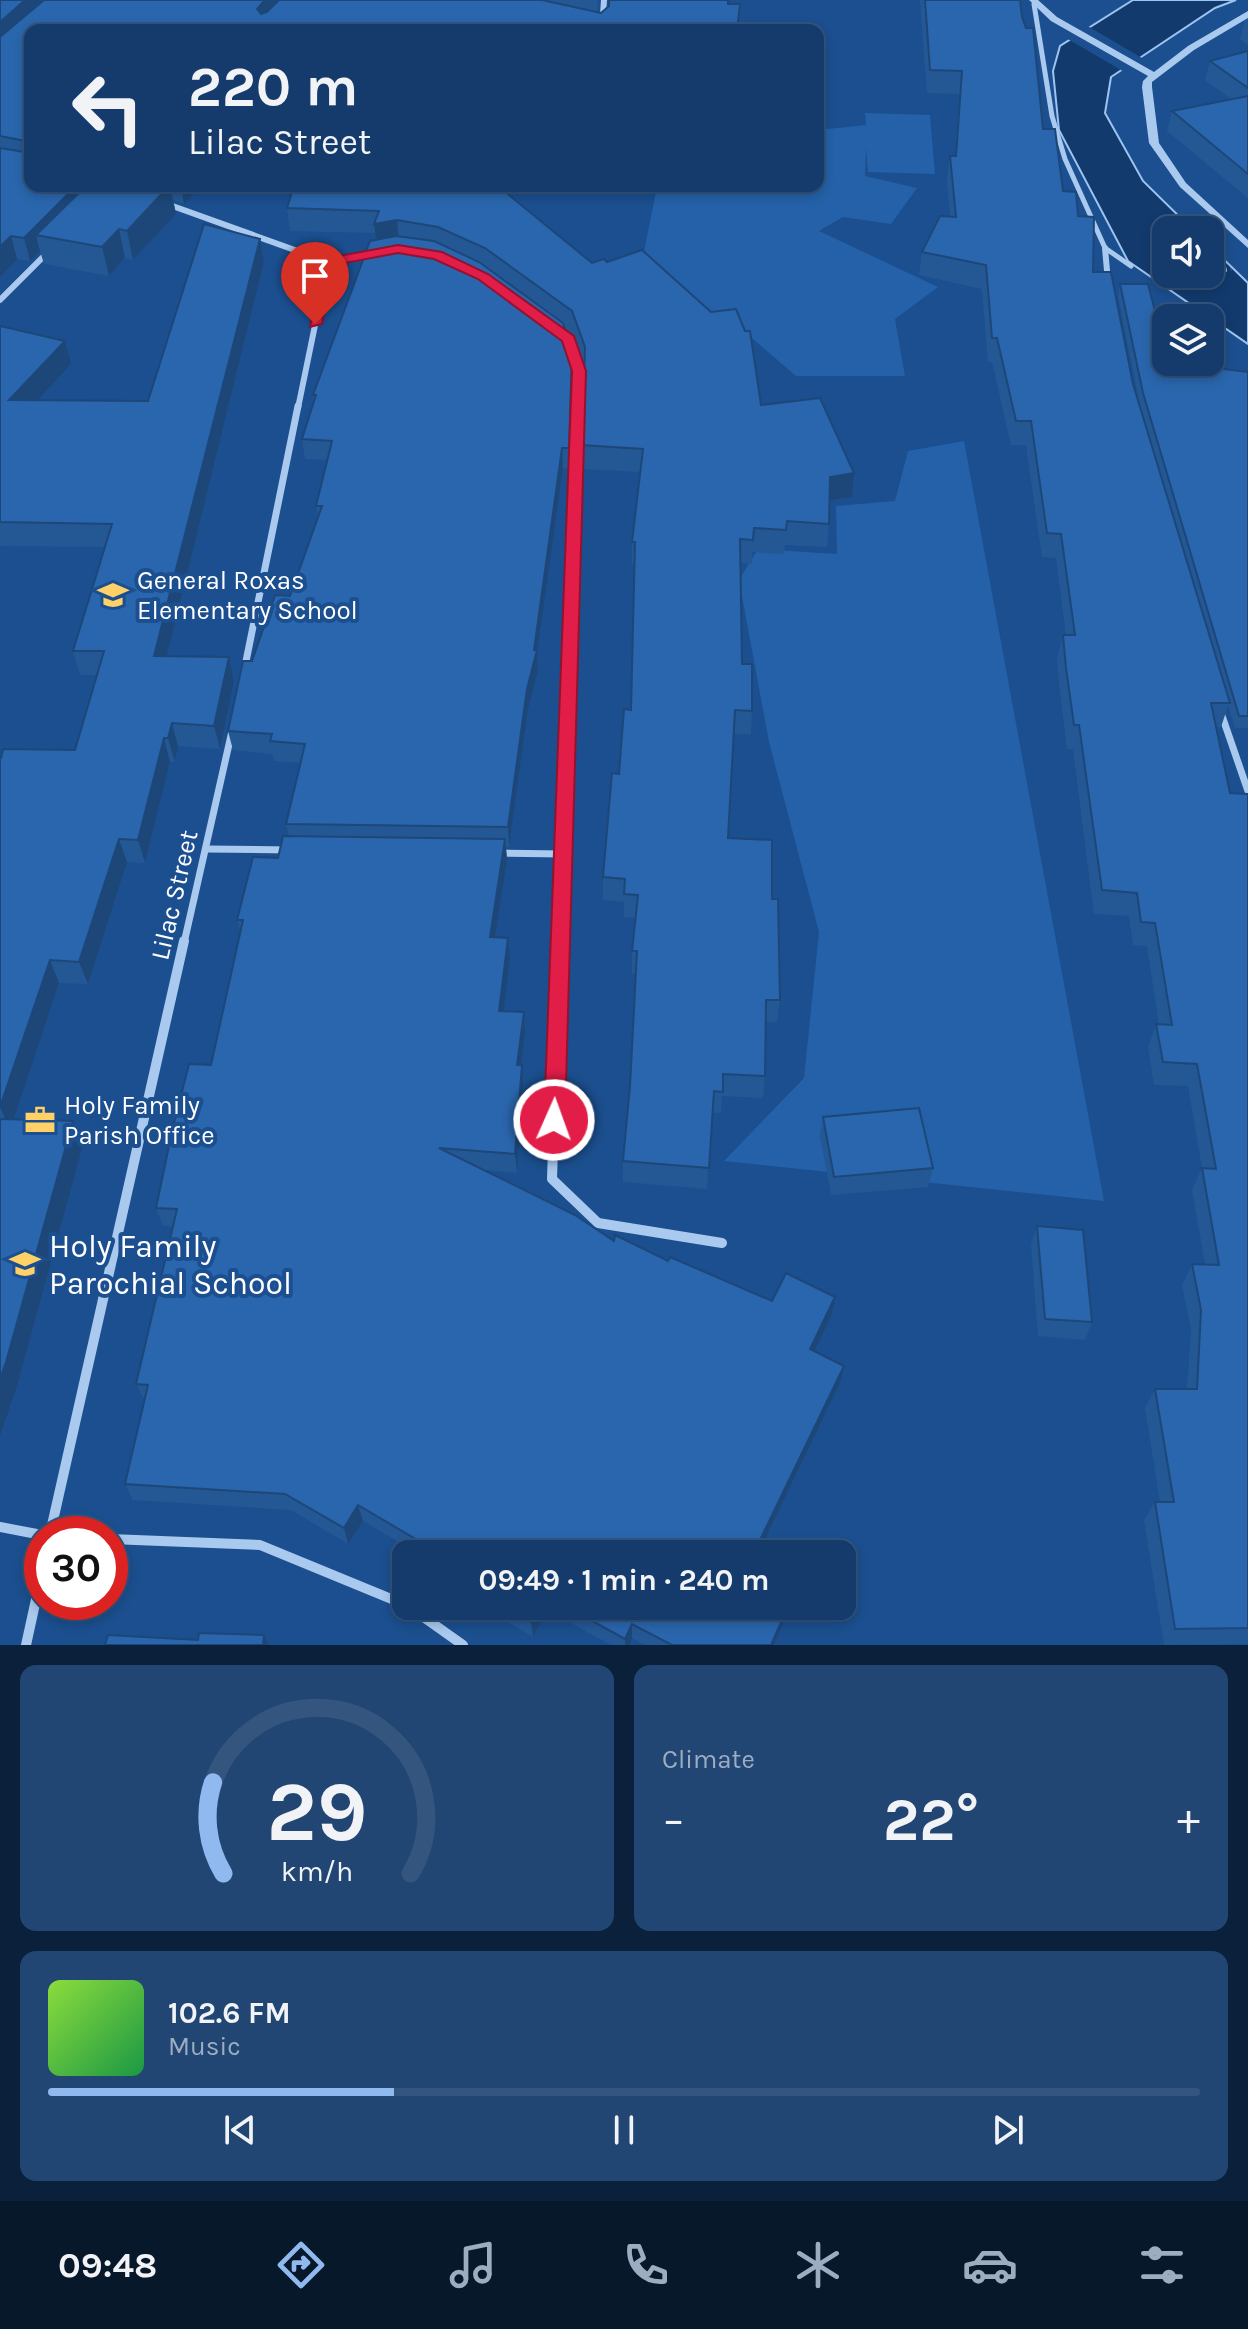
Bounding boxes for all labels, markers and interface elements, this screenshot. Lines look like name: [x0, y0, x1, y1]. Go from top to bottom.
text: 220 m: [188, 54, 359, 119]
icon: left: [56, 56, 160, 160]
text: Lilac Street: [188, 121, 371, 163]
map controls: [1152, 216, 1224, 376]
button: sound: [1152, 216, 1224, 288]
pin: [281, 242, 349, 324]
icon: arrive: [293, 254, 337, 298]
button: layers: [1152, 304, 1224, 376]
place label: General Roxas Elementary School: [137, 565, 358, 626]
school or university icon: General Roxas Elementary School: [96, 578, 130, 612]
street label: Lilac Street: [144, 827, 205, 963]
position arrow: [512, 1078, 596, 1162]
place label: Holy Family Parish Office: [64, 1090, 215, 1151]
office icon: Holy Family Parish Office: [23, 1103, 57, 1137]
place label: Holy Family Parochial School: [49, 1228, 292, 1302]
school or university icon: Holy Family Parochial School: [8, 1247, 42, 1281]
speed limit sign: 30: [24, 1516, 128, 1620]
text: 09:49 · 1 min · 240 m: [478, 1562, 770, 1598]
text: Climate: [662, 1744, 755, 1775]
text: 29: [266, 1764, 368, 1861]
text: 22°: [883, 1785, 979, 1855]
text: −: [662, 1794, 685, 1845]
text: +: [1177, 1794, 1200, 1845]
text: km/h: [281, 1855, 353, 1888]
text: 102.6 FM: [168, 1995, 291, 2031]
text: Music: [168, 2031, 241, 2062]
icon: previous: [218, 2108, 262, 2152]
icon: pause: [602, 2108, 646, 2152]
icon: next: [986, 2108, 1030, 2152]
icon: directions: [273, 2237, 329, 2293]
icon: music: [445, 2237, 501, 2293]
icon: phone: [618, 2237, 674, 2293]
icon: climate: [790, 2237, 846, 2293]
icon: car: [962, 2237, 1018, 2293]
icon: filters: [1134, 2237, 1190, 2293]
text: 09:48: [58, 2244, 157, 2286]

